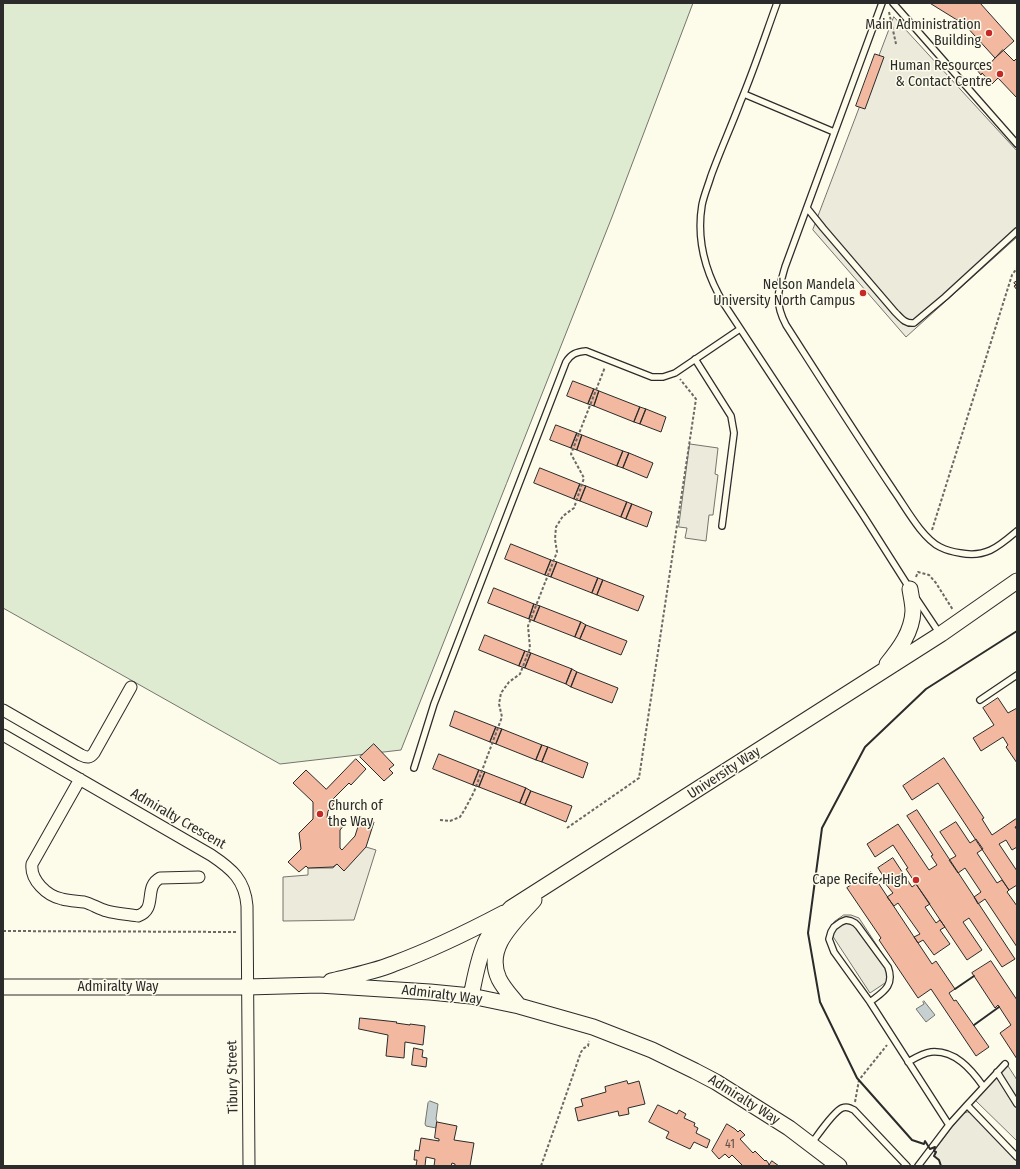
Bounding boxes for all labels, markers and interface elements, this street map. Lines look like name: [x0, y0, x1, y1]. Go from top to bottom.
place label: Main Administration Building: [865, 17, 981, 50]
marker: Main Administration Building: [984, 28, 994, 38]
place label: Human Resources & Contact Centre: [890, 58, 992, 90]
marker: Human Resources & Contact Centre: [995, 69, 1005, 79]
place label: Nelson Mandela University North Campus: [713, 277, 855, 310]
marker: Nelson Mandela University North Campus: [858, 288, 868, 298]
street label: University Way: [684, 743, 764, 803]
street label: Admiralty Crescent: [127, 785, 229, 853]
place label: Church of the Way: [328, 798, 382, 830]
marker: Church of the Way: [315, 809, 325, 819]
place label: Cape Recife High: [812, 872, 908, 888]
marker: Cape Recife High: [911, 875, 921, 885]
street label: Admiralty Way: [77, 979, 159, 995]
street label: Admiralty Way: [401, 982, 483, 1008]
street label: Tibury Street: [224, 1040, 242, 1114]
street label: Admiralty Way: [705, 1071, 783, 1129]
house number: 41: [725, 1138, 735, 1152]

